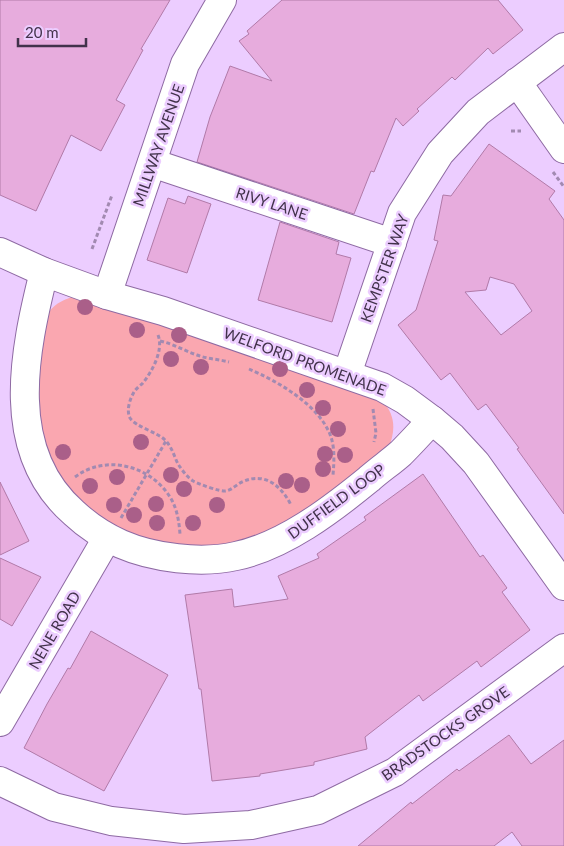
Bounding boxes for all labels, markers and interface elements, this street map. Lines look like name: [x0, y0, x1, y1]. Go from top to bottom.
scale bar: [18, 15, 85, 47]
text: 20 m: [25, 23, 59, 41]
street label: MILLWAY AVENUE: [129, 82, 187, 208]
street label: RIVY LANE: [234, 183, 310, 223]
street label: KEMPSTER WAY: [356, 211, 412, 324]
street label: WELFORD PROMENADE: [221, 323, 389, 399]
street label: DUFFIELD LOOP: [284, 460, 388, 542]
street label: NENE ROAD: [25, 588, 83, 672]
street label: BRADSTOCKS GROVE: [378, 682, 512, 784]

